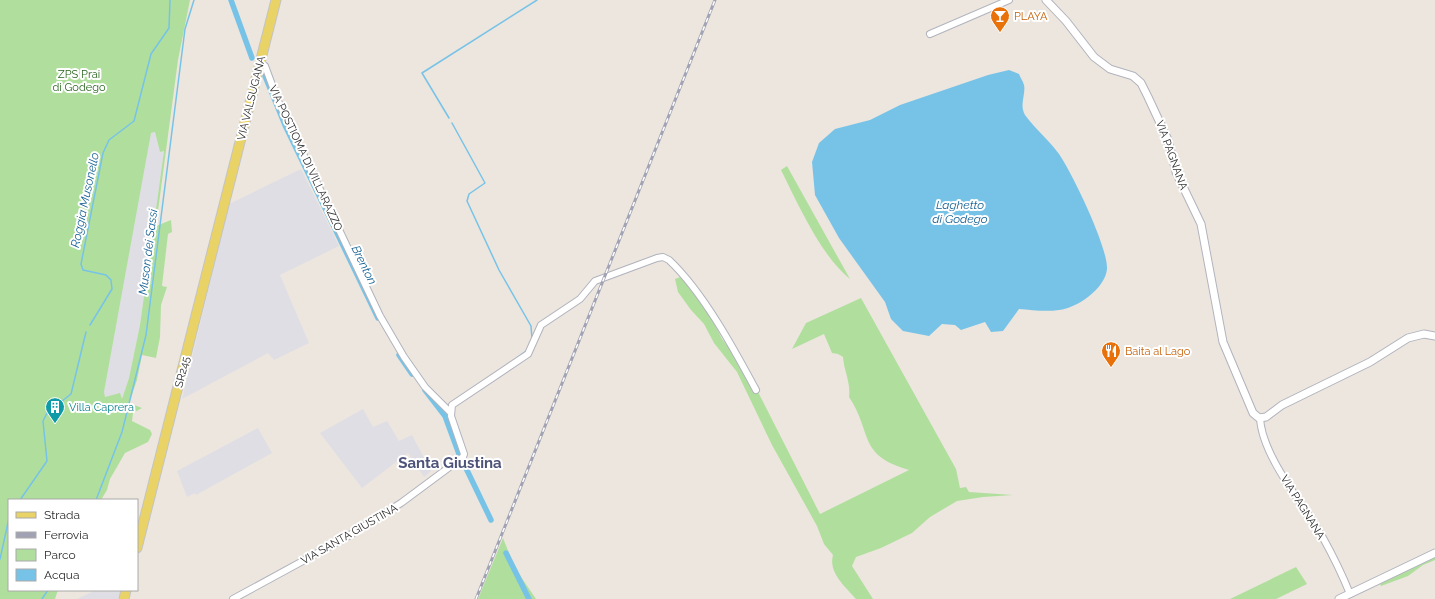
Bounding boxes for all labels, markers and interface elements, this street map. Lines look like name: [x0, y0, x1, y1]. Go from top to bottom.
bar icon: PLAYA: [989, 5, 1011, 33]
place label: PLAYA: [1014, 10, 1048, 23]
street label: VIA VALSUGANA: [235, 54, 268, 142]
park label: ZPS Prai di Godego: [52, 68, 106, 94]
street label: VIA POSTIOMA DI VILLARAZZO: [266, 83, 345, 233]
street label: VIA PAGNANA: [1153, 119, 1190, 192]
water label: Roggia Musonello: [68, 151, 102, 249]
water label: Laghetto di Godego: [932, 198, 988, 226]
water label: Muson dei Sassi: [136, 208, 160, 296]
water label: Brenton: [348, 243, 380, 287]
restaurant icon: Baita al Lago: [1100, 340, 1122, 368]
place label: Baita al Lago: [1125, 345, 1191, 358]
street label: SR245: [172, 355, 193, 389]
building icon: Villa Caprera: [44, 396, 66, 424]
place label: Villa Caprera: [69, 401, 134, 414]
district label: Santa Giustina: [398, 454, 502, 472]
street label: VIA PAGNANA: [1278, 473, 1328, 542]
legend: [8, 499, 138, 591]
street label: VIA SANTA GIUSTINA: [299, 501, 400, 567]
text: Strada: [44, 508, 80, 522]
text: Ferrovia: [44, 528, 88, 542]
text: Parco: [44, 548, 76, 562]
text: Acqua: [44, 568, 80, 582]

